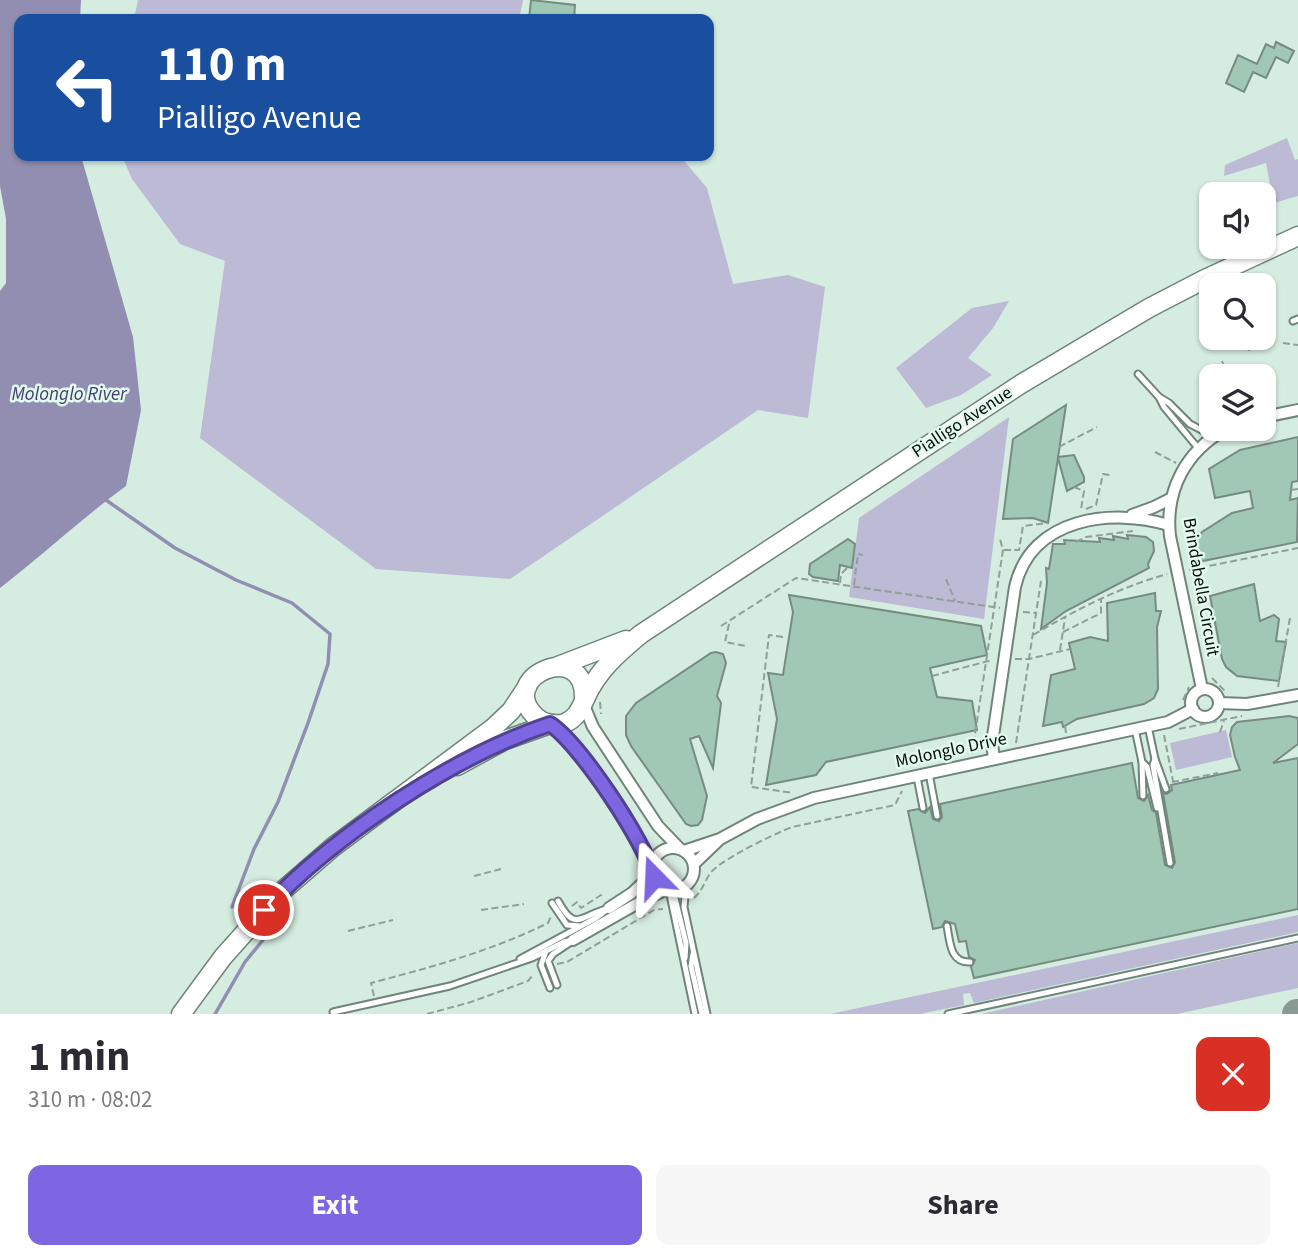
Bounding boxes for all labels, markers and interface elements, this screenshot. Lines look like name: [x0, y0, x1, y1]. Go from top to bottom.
text: 110 m: [157, 30, 286, 100]
icon: left: [42, 42, 133, 133]
text: Pialligo Avenue: [157, 95, 361, 141]
map controls: [1199, 182, 1276, 441]
button: sound: [1199, 182, 1276, 259]
button: search: [1199, 273, 1276, 350]
button: layers: [1199, 364, 1276, 441]
street label: Pialligo Avenue: [907, 380, 1017, 464]
water label: Molonglo River: [11, 381, 128, 408]
street label: Brindabella Circuit: [1177, 516, 1225, 658]
street label: Molonglo Drive: [893, 726, 1009, 774]
position arrow: [617, 840, 691, 914]
pin: [234, 880, 294, 940]
icon: arrive: [245, 891, 283, 929]
text: 1 min: [28, 1027, 130, 1087]
button: close: [1196, 1037, 1270, 1111]
text: 310 m · 08:02: [28, 1083, 152, 1116]
button: Exit: [28, 1165, 642, 1245]
button: Share: [656, 1165, 1270, 1245]

